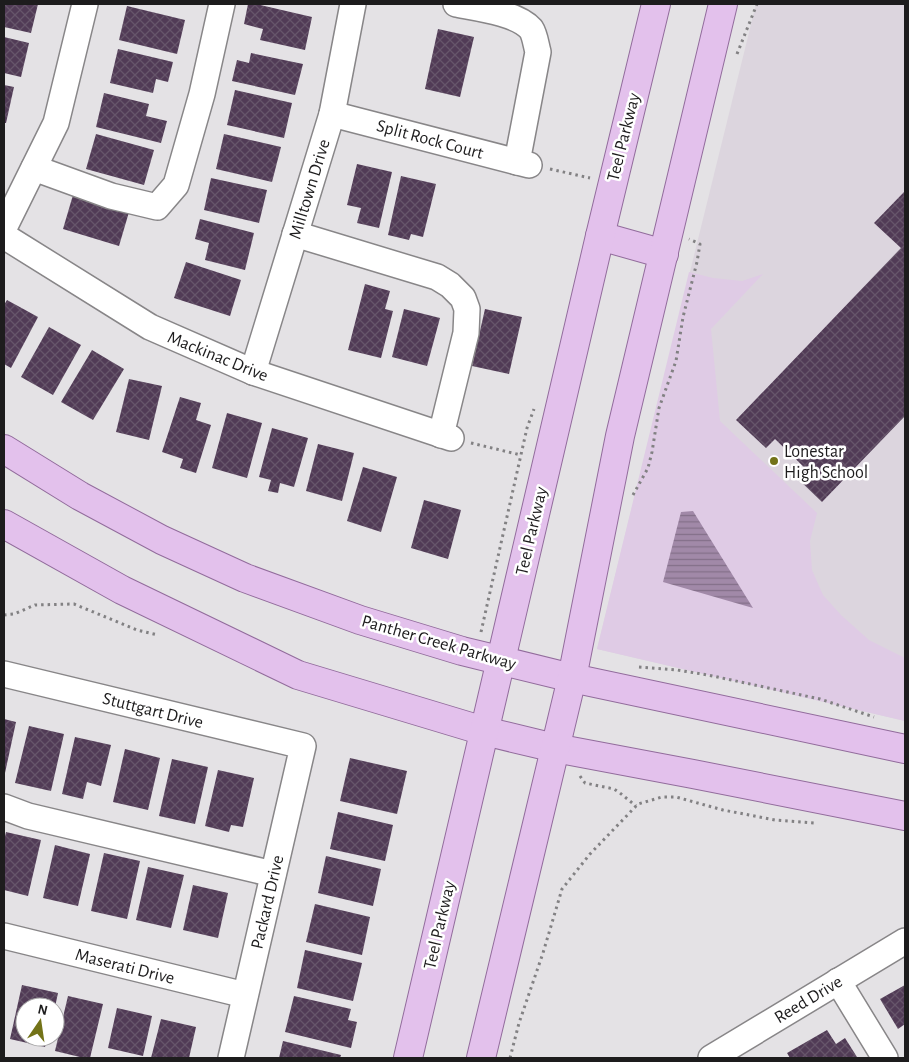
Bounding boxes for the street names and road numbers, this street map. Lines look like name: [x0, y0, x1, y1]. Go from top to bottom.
street label: Teel Parkway: [604, 91, 644, 183]
street label: Split Rock Court: [374, 117, 485, 163]
street label: Milltown Drive: [286, 137, 334, 241]
street label: Mackinac Drive: [165, 329, 270, 385]
street label: Teel Parkway: [513, 485, 551, 577]
street label: Panther Creek Parkway: [359, 612, 518, 674]
street label: Stuttgart Drive: [101, 690, 205, 732]
street label: Packard Drive: [248, 854, 288, 951]
street label: Teel Parkway: [421, 879, 459, 971]
street label: Maserati Drive: [73, 946, 176, 988]
street label: Reed Drive: [771, 973, 846, 1027]

